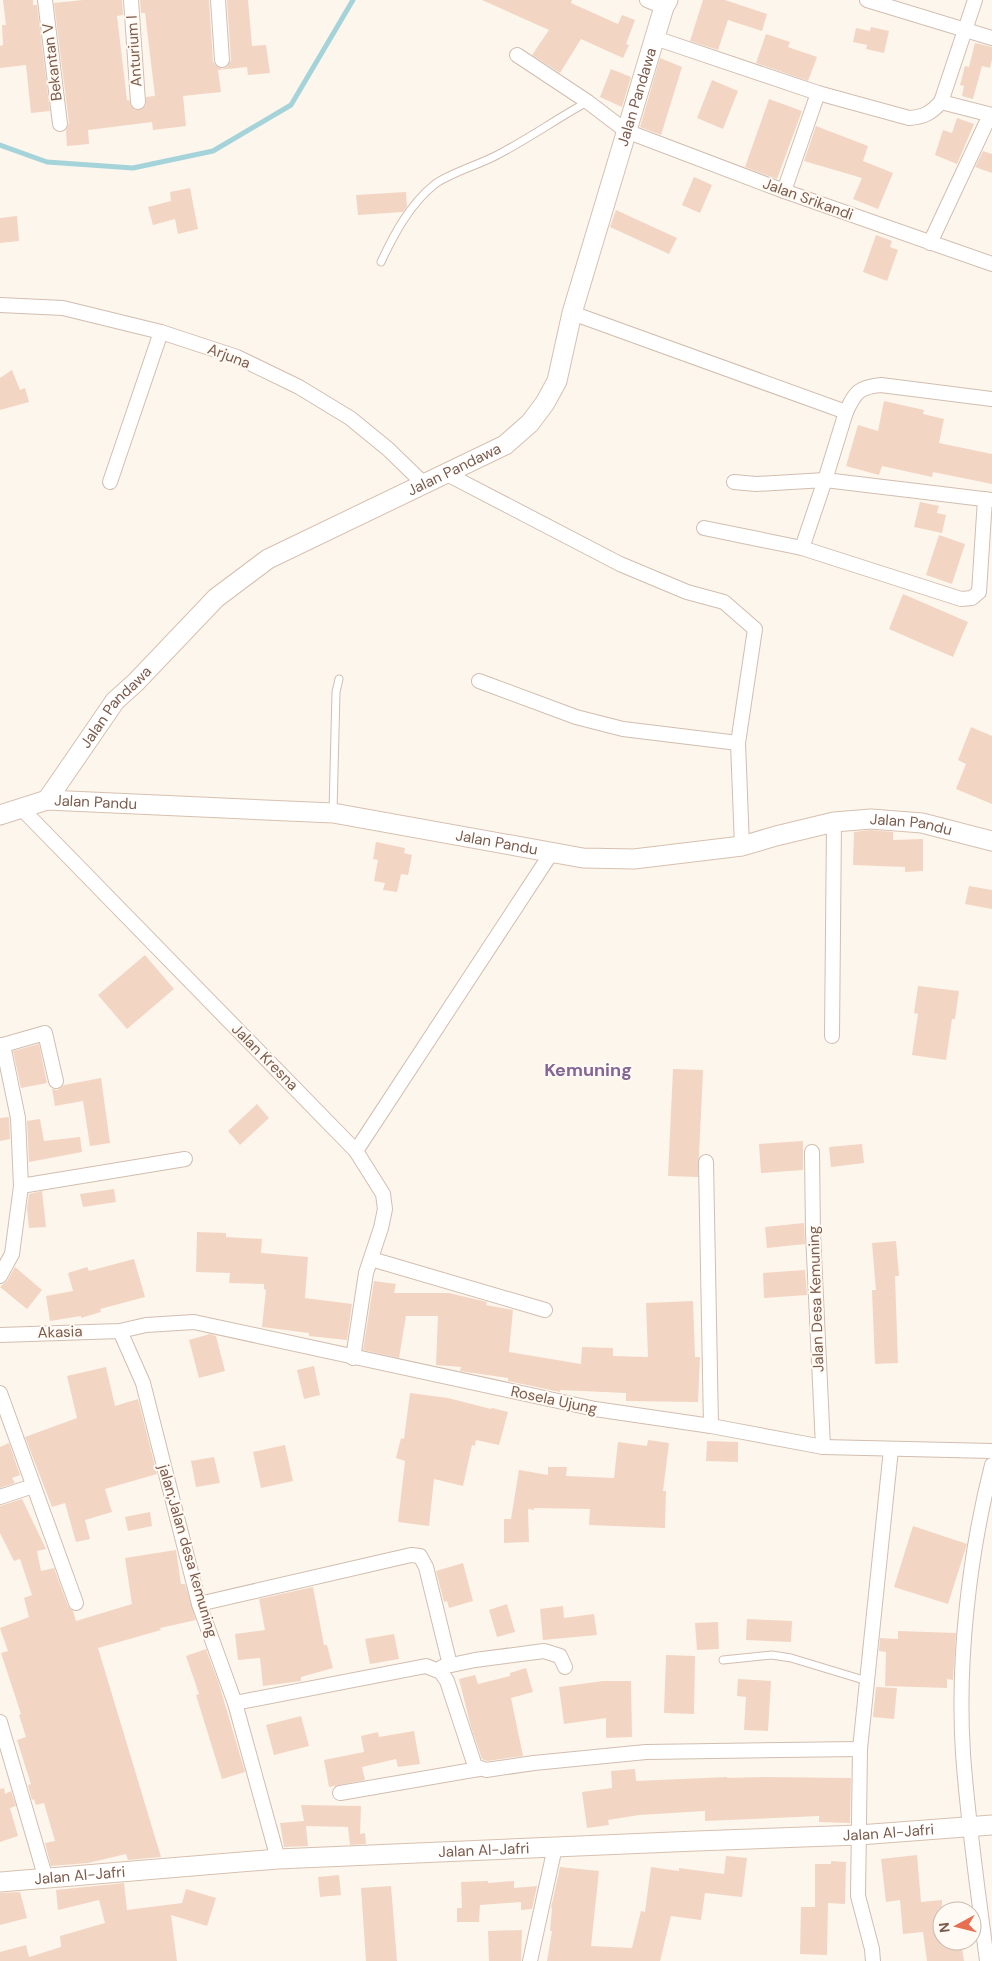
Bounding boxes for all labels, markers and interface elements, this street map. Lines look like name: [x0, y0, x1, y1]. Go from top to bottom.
street label: Anturium I: [122, 15, 146, 87]
street label: Bekantan V: [37, 22, 67, 102]
street label: Jalan Pandawa: [613, 45, 661, 149]
street label: Jalan Srikandi: [760, 173, 856, 225]
street label: Arjuna: [205, 339, 253, 373]
street label: Jalan Pandawa: [404, 438, 504, 501]
street label: Jalan Pandawa: [76, 662, 156, 752]
street label: Jalan Pandu: [54, 790, 138, 814]
street label: Jalan Pandu: [869, 809, 954, 840]
street label: Jalan Pandu: [454, 825, 539, 860]
street label: Jalan Kresna: [227, 1019, 303, 1095]
district label: Kemuning: [544, 1058, 632, 1082]
street label: Jalan Desa Kemuning: [803, 1226, 829, 1372]
street label: Akasia: [37, 1321, 83, 1343]
street label: Rosela Ujung: [509, 1381, 599, 1419]
street label: jalan;Jalan desa kemuning: [153, 1461, 222, 1640]
street label: Jalan Al-Jafri: [843, 1819, 935, 1846]
street label: Jalan Al-Jafri: [438, 1838, 530, 1862]
street label: Jalan Al-Jafri: [33, 1862, 126, 1889]
north arrow: [932, 1901, 982, 1951]
text: N: [935, 1921, 954, 1934]

